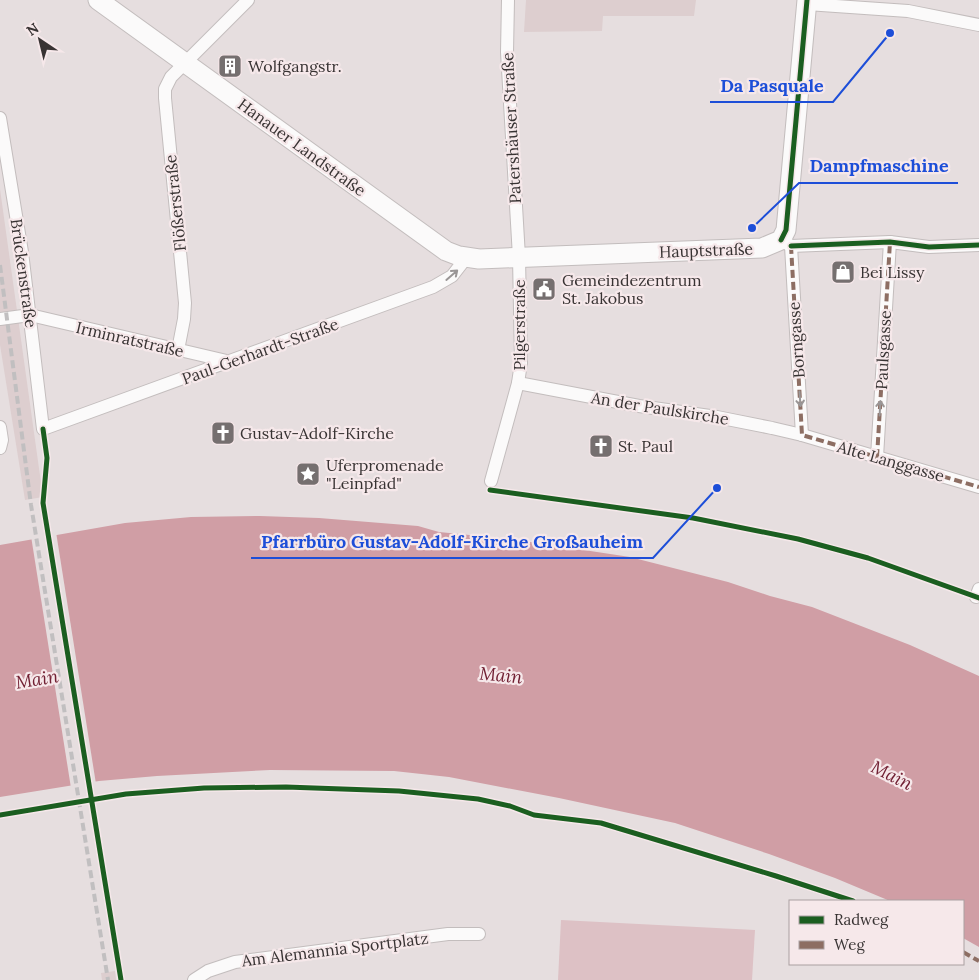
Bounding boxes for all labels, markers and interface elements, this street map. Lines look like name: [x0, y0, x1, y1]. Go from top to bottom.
north arrow: [15, 15, 65, 65]
text: N: [23, 19, 42, 40]
street label: Patershäuser Straße: [497, 52, 525, 204]
building icon: Wolfgangstr.: [217, 53, 243, 79]
place label: Wolfgangstr.: [248, 56, 342, 76]
callout: Da Pasquale: [710, 69, 833, 102]
text: Da Pasquale: [720, 74, 824, 97]
street label: Hanauer Landstraße: [234, 94, 370, 200]
callout: Dampfmaschine: [799, 150, 958, 183]
street label: Flößerstraße: [160, 153, 190, 252]
text: Dampfmaschine: [809, 154, 949, 177]
street label: Brückenstraße: [6, 217, 42, 329]
street label: Hauptstraße: [659, 238, 754, 262]
shop icon: Bei Lissy: [830, 259, 856, 285]
place label: Bei Lissy: [860, 262, 925, 282]
one-way arrow: [445, 270, 458, 281]
place label: Gemeindezentrum St. Jakobus: [562, 270, 702, 308]
public building icon: Gemeindezentrum St. Jakobus: [531, 276, 557, 302]
street label: Pilgerstraße: [509, 279, 529, 371]
street label: Borngasse: [783, 301, 809, 379]
street label: Paulsgasse: [871, 309, 895, 390]
street label: Paul-Gerhardt-Straße: [179, 313, 341, 389]
street label: Irminratstraße: [74, 317, 186, 361]
street label: An der Paulskirche: [589, 387, 731, 429]
one-way arrow: [796, 391, 805, 407]
one-way arrow: [875, 401, 884, 417]
church icon: Gustav-Adolf-Kirche: [210, 420, 236, 446]
place label: Gustav-Adolf-Kirche: [240, 423, 394, 443]
church icon: St. Paul: [588, 433, 614, 459]
place label: St. Paul: [618, 436, 673, 456]
street label: Alte Langgasse: [834, 436, 947, 486]
place label: Uferpromenade "Leinpfad": [326, 455, 444, 493]
place icon: Uferpromenade "Leinpfad": [295, 461, 321, 487]
callout: Pfarrbüro Gustav-Adolf-Kirche Großauheim: [251, 525, 653, 558]
text: Pfarrbüro Gustav-Adolf-Kirche Großauheim: [261, 530, 643, 553]
water label: Main: [479, 662, 523, 688]
water label: Main: [14, 664, 60, 694]
water label: Main: [868, 755, 916, 795]
legend: [789, 900, 964, 965]
text: Radweg: [834, 910, 889, 929]
street label: Am Alemannia Sportplatz: [239, 928, 430, 971]
text: Weg: [834, 935, 865, 954]

